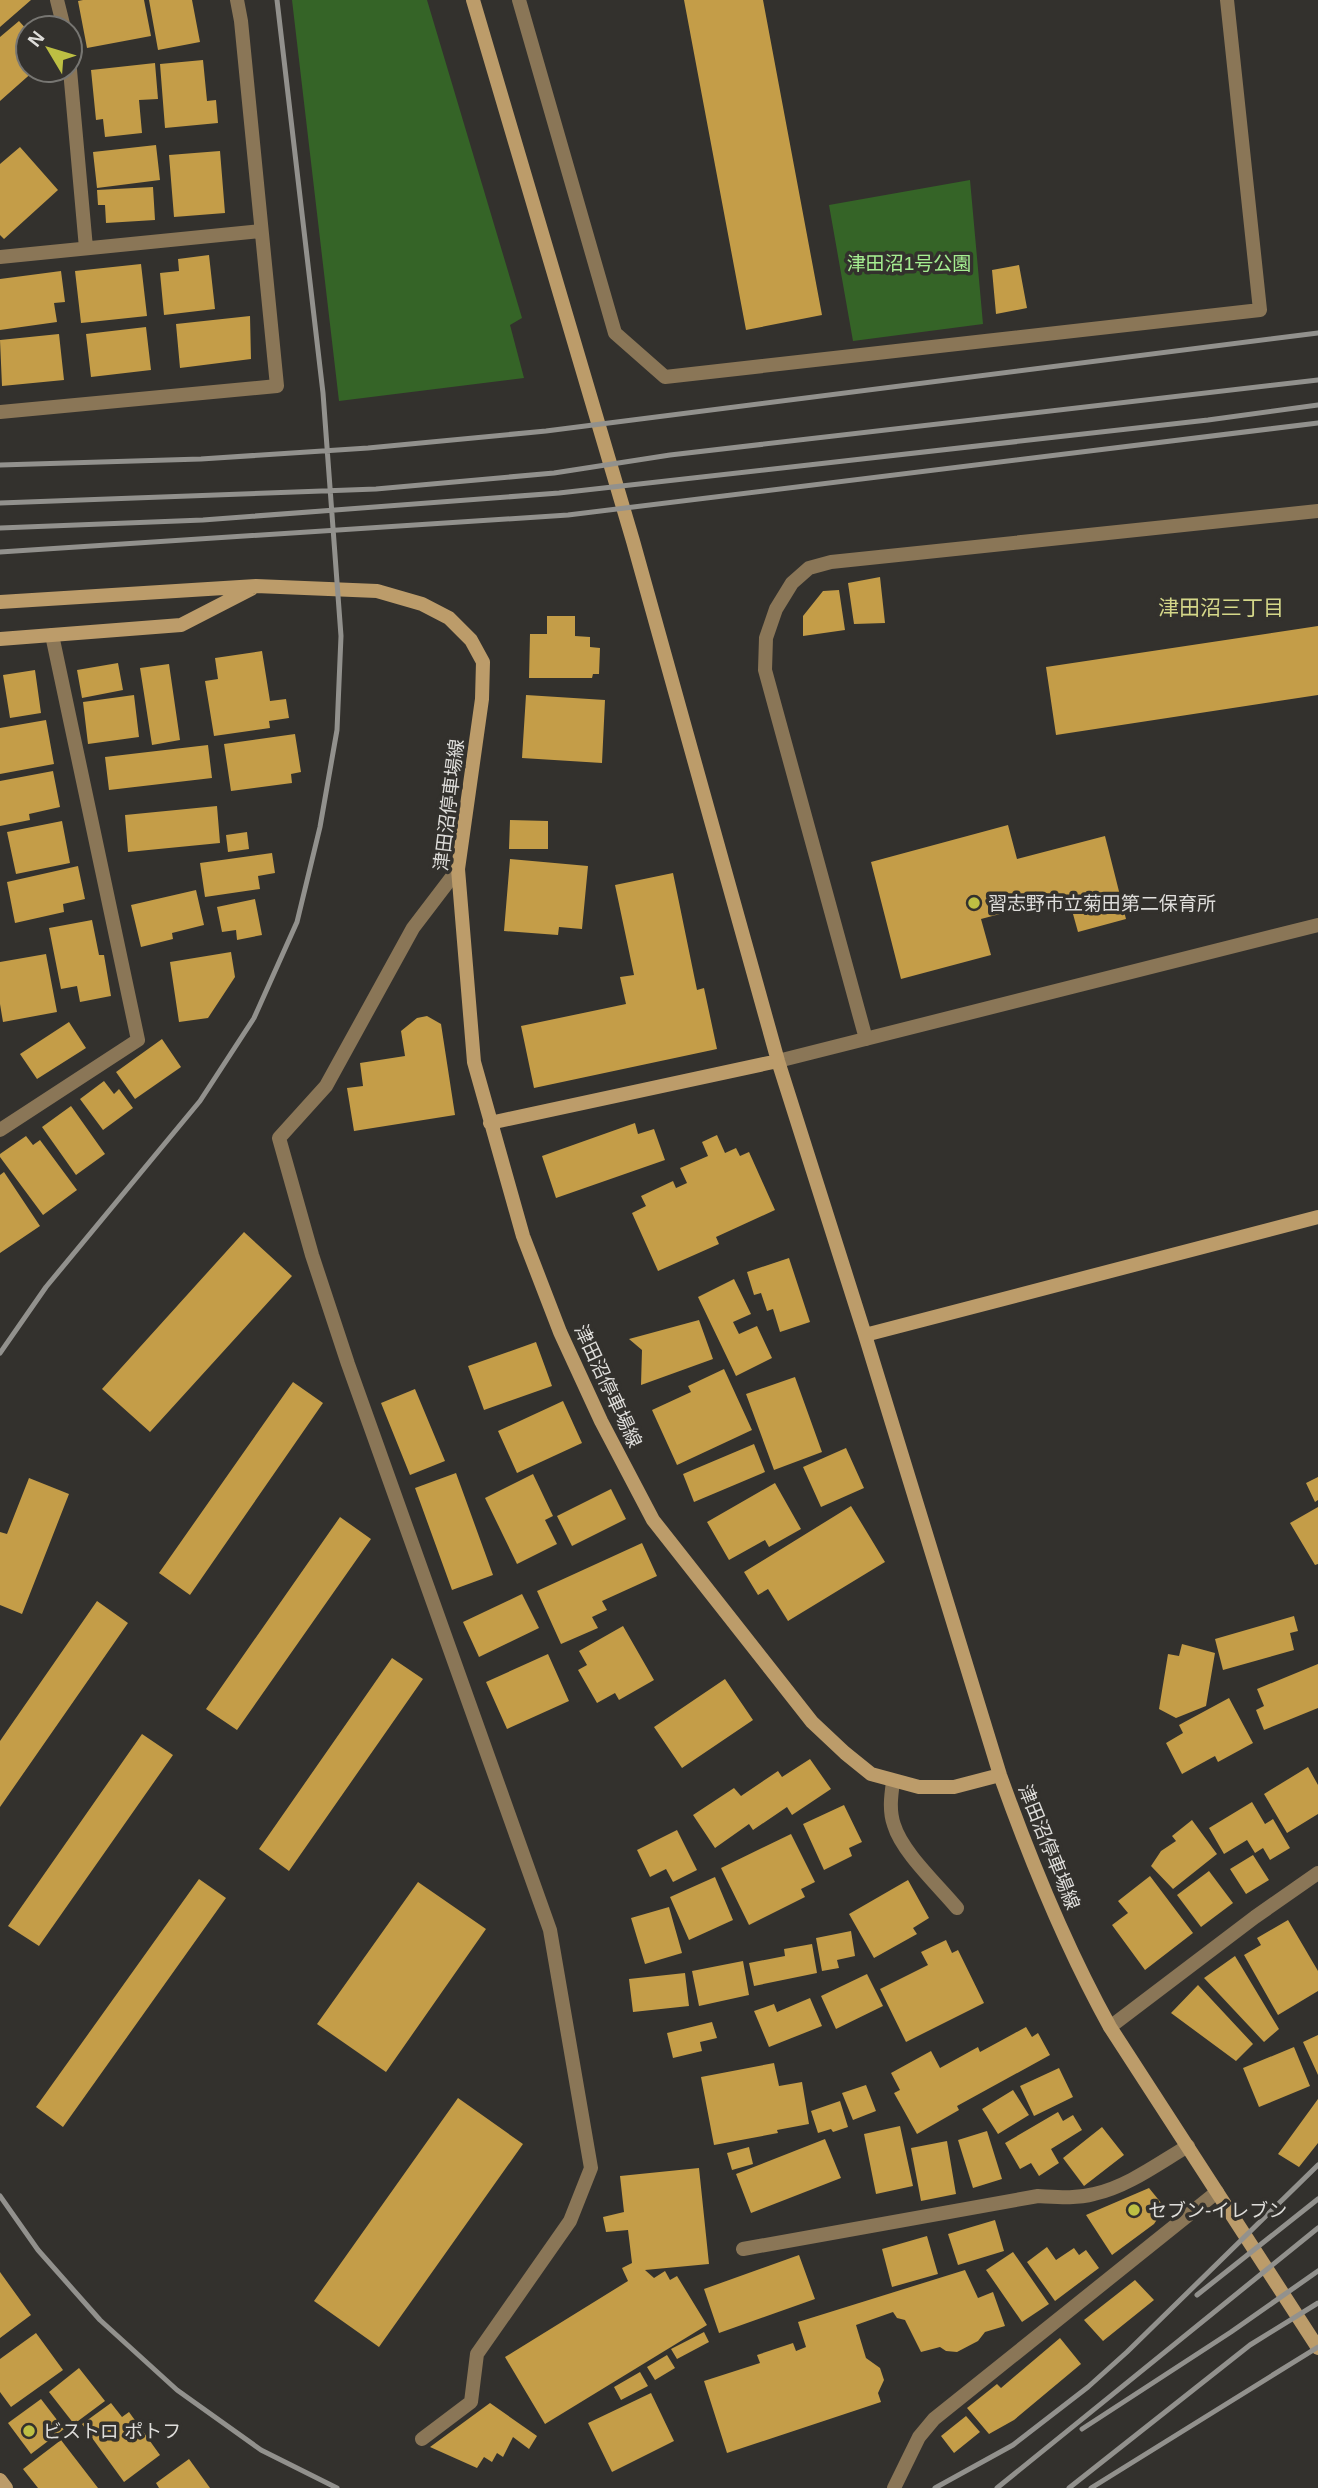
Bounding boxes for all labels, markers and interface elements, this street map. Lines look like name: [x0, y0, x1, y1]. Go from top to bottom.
north arrow: [14, 14, 84, 84]
text: N: [23, 27, 48, 51]
park label: 津田沼1号公園: [847, 253, 971, 274]
district label: 津田沼三丁目: [1158, 596, 1284, 619]
street label: 津田沼停車場線: [430, 738, 468, 872]
place label: 習志野市立菊田第二保育所: [988, 893, 1216, 914]
marker: 習志野市立菊田第二保育所: [966, 895, 982, 911]
street label: 津田沼停車場線: [570, 1321, 646, 1451]
street label: 津田沼停車場線: [1014, 1781, 1084, 1913]
place label: セブン-イレブン: [1148, 2200, 1287, 2221]
marker: セブン-イレブン: [1126, 2202, 1142, 2218]
place label: ビストロ ポトフ: [43, 2421, 181, 2442]
marker: ビストロ ポトフ: [21, 2423, 37, 2439]

